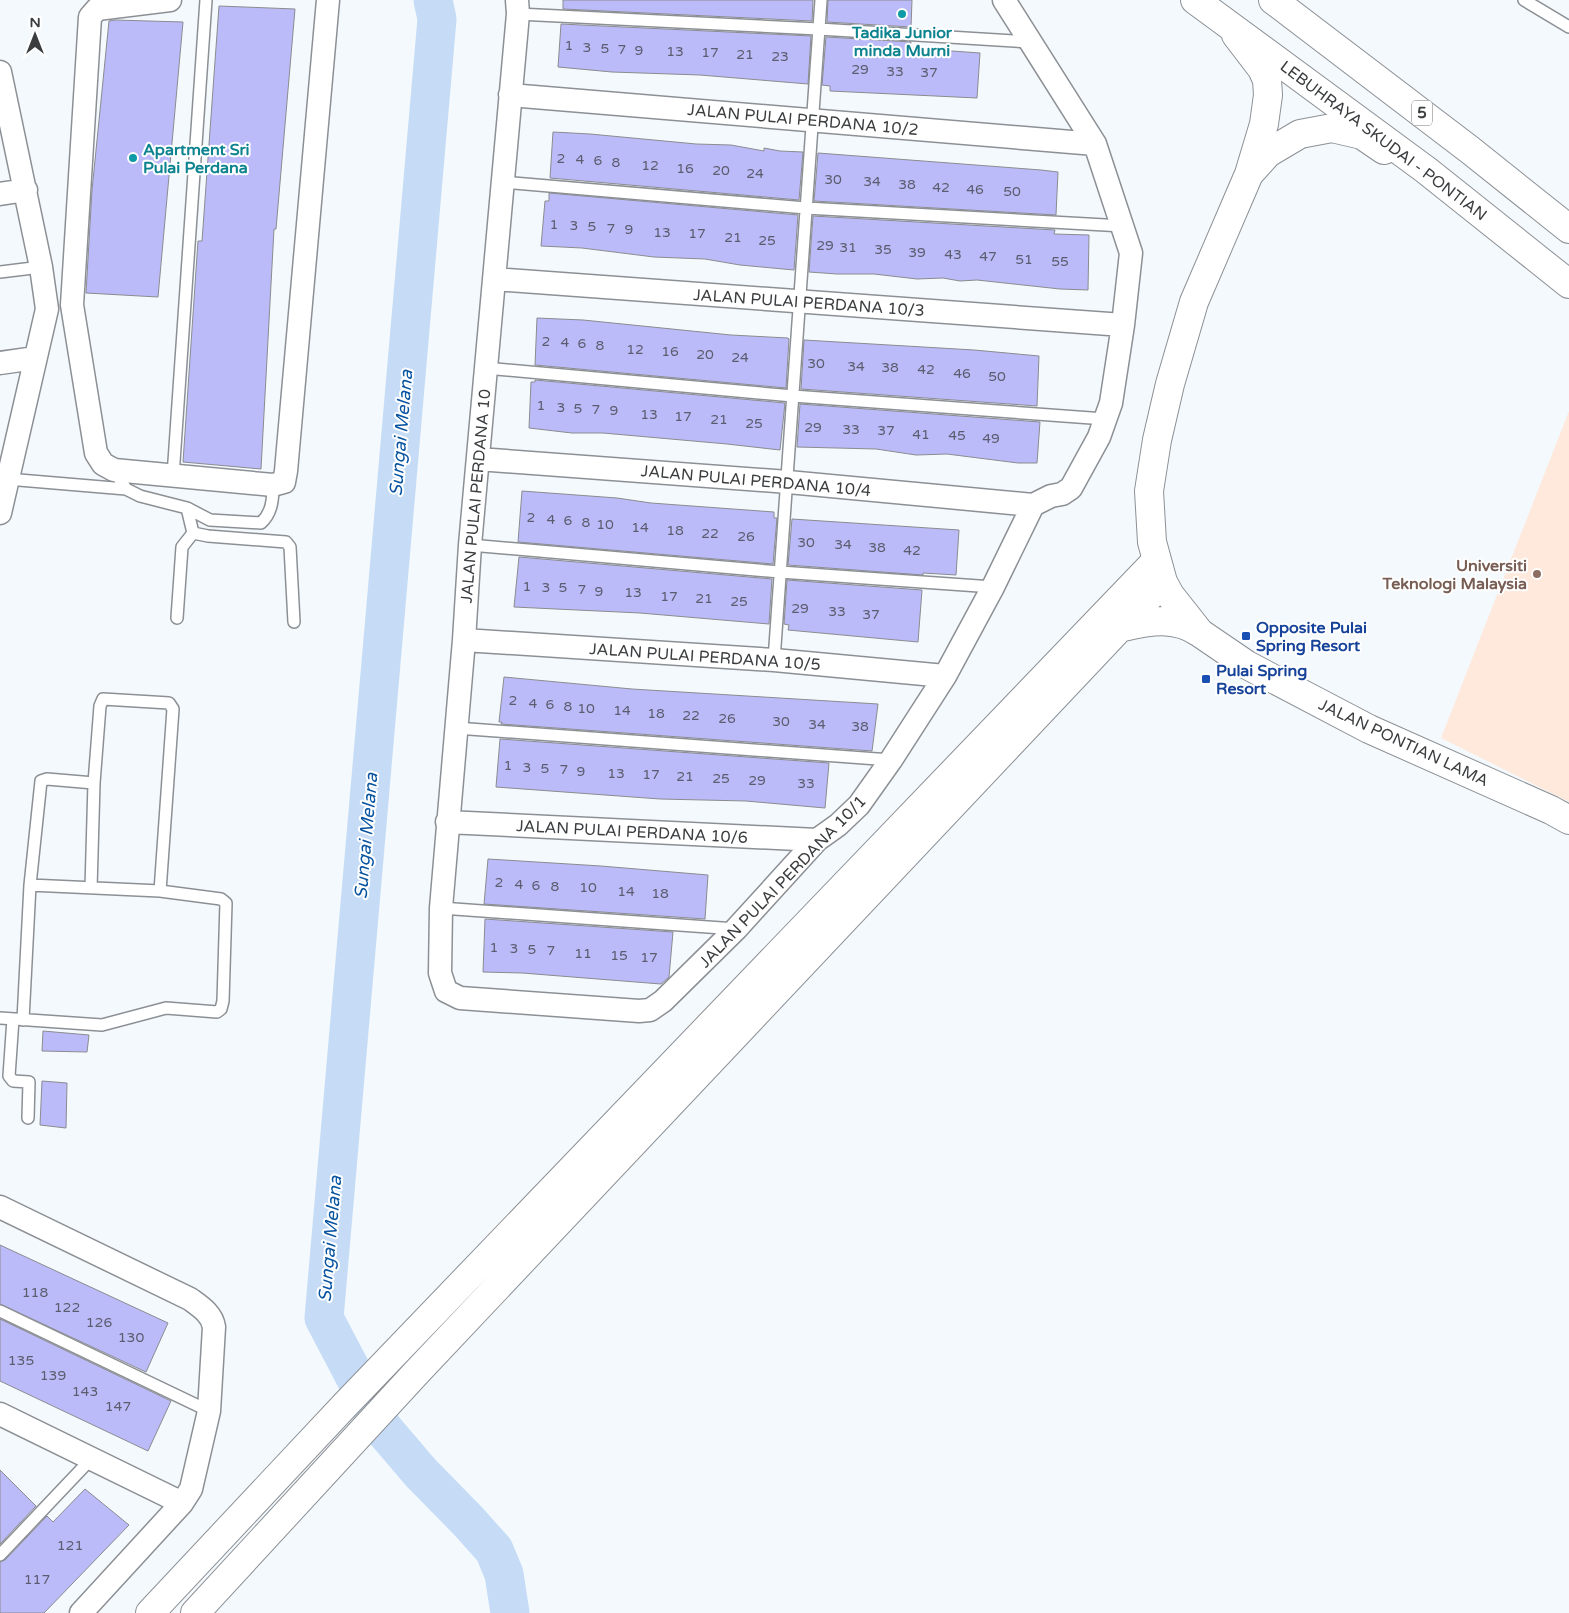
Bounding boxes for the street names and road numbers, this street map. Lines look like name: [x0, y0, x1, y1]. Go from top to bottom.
street label: LEBUHRAYA SKUDAI - PONTIAN: [1276, 56, 1491, 225]
street label: JALAN PULAI PERDANA 10/2: [687, 100, 919, 140]
road number: 5: [1412, 100, 1432, 126]
street label: JALAN PULAI PERDANA 10/3: [693, 285, 925, 321]
street label: JALAN PULAI PERDANA 10: [457, 388, 495, 604]
street label: JALAN PULAI PERDANA 10/4: [640, 461, 872, 501]
street label: JALAN PULAI PERDANA 10/5: [589, 639, 821, 675]
street label: JALAN PONTIAN LAMA: [1315, 695, 1492, 791]
street label: JALAN PULAI PERDANA 10/1: [695, 791, 870, 972]
street label: JALAN PULAI PERDANA 10/6: [516, 816, 748, 848]

